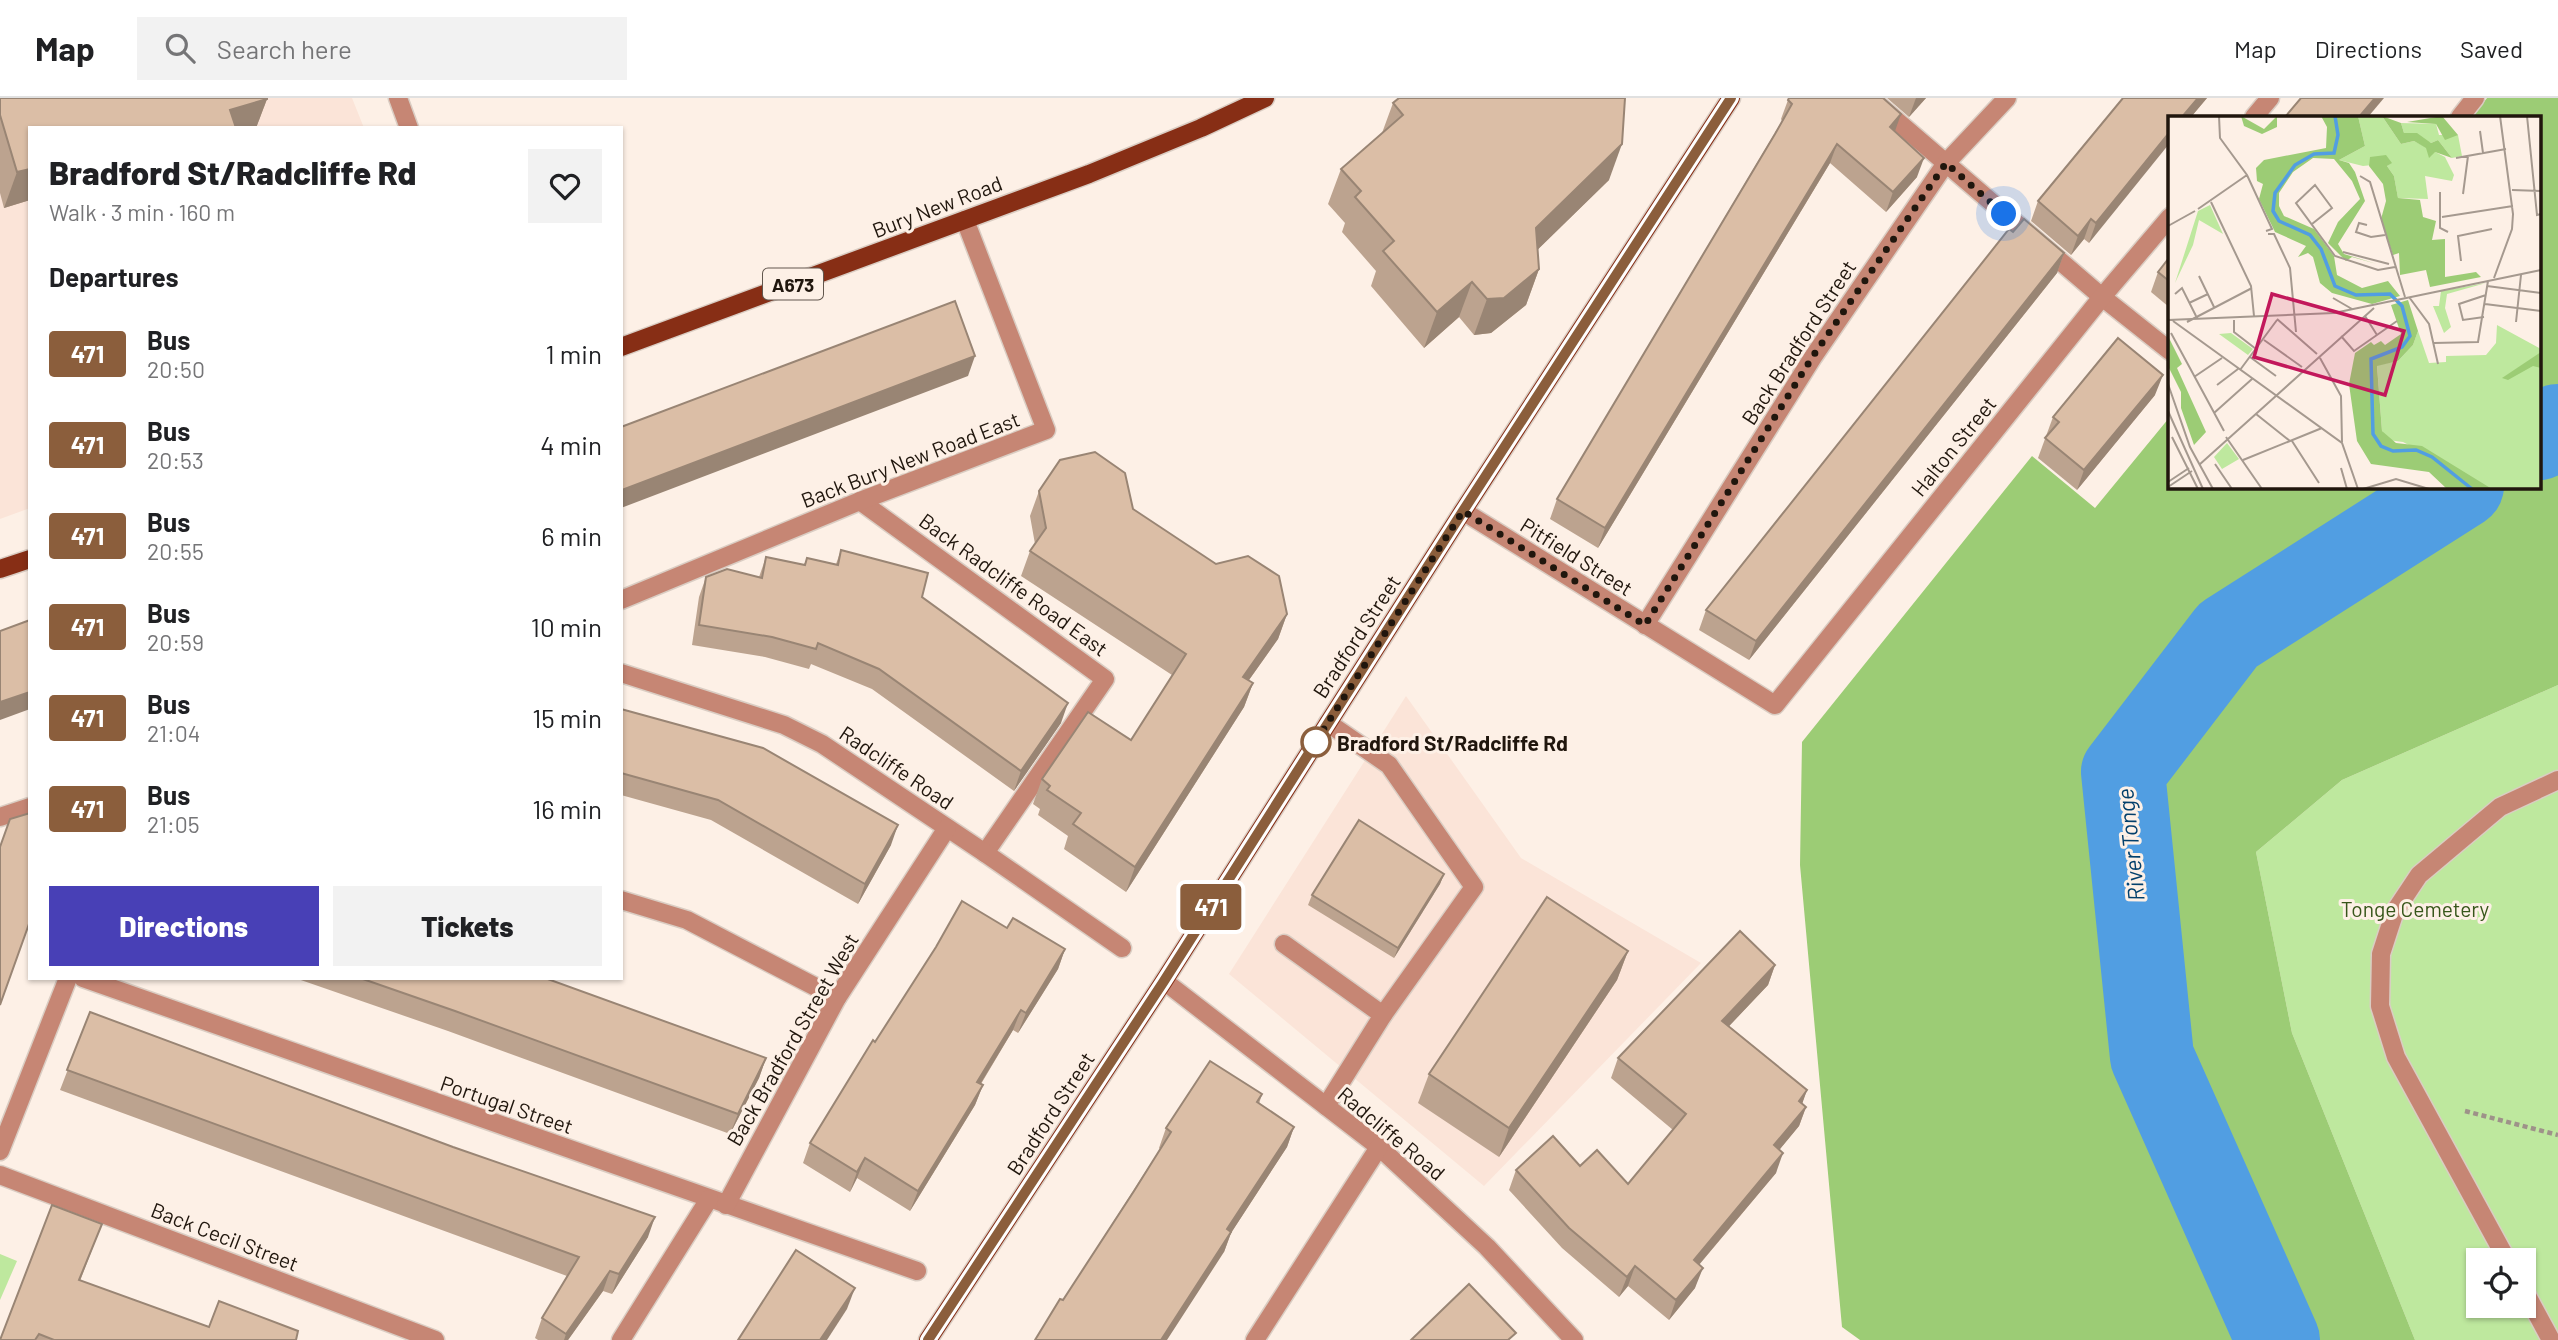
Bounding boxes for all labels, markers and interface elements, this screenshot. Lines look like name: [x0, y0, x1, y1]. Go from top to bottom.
search box: [137, 17, 627, 80]
text: Map: [35, 28, 95, 68]
icon: search: [161, 29, 199, 67]
text: Search here: [217, 33, 352, 64]
text: Map: [2234, 34, 2277, 63]
text: Directions: [2315, 34, 2422, 63]
text: Saved: [2460, 34, 2523, 63]
inset map: [2168, 116, 2540, 488]
button: heart: [528, 149, 602, 223]
text: Bradford St/Radcliffe Rd: [49, 152, 417, 192]
street label: Bury New Road: [869, 170, 1005, 242]
your location: [1986, 196, 2021, 231]
text: Walk · 3 min · 160 m: [49, 198, 235, 226]
street label: Back Bradford Street: [1736, 255, 1860, 429]
text: Departures: [49, 261, 179, 292]
road number: A673: [763, 268, 823, 300]
text: Bus: [147, 324, 190, 355]
text: 1 min: [546, 338, 602, 369]
text: 471: [71, 339, 104, 368]
text: 20:50: [147, 355, 205, 383]
street label: Halton Street: [1905, 391, 2001, 501]
street label: Back Bury New Road East: [797, 406, 1023, 512]
text: Bus: [147, 415, 190, 446]
text: 4 min: [540, 429, 602, 460]
text: 471: [71, 430, 104, 459]
text: 20:53: [147, 446, 204, 474]
text: Bus: [147, 506, 190, 537]
street label: Back Radcliffe Road East: [915, 507, 1113, 661]
street label: Pitfield Street: [1516, 512, 1638, 600]
text: 6 min: [541, 520, 602, 551]
text: 471: [71, 521, 104, 550]
text: 20:55: [147, 537, 204, 565]
street label: Bradford Street: [1307, 570, 1405, 702]
text: Bus: [147, 597, 190, 628]
text: 10 min: [531, 611, 602, 642]
text: 471: [71, 612, 104, 641]
text: 20:59: [147, 628, 204, 656]
text: Bus: [147, 688, 190, 719]
text: 15 min: [532, 702, 602, 733]
text: 471: [71, 703, 104, 732]
text: 21:04: [147, 719, 201, 747]
street label: Radcliffe Road: [835, 720, 959, 814]
marker: Bradford St/Radcliffe Rd: [1301, 727, 1331, 757]
place label: Bradford St/Radcliffe Rd: [1337, 730, 1568, 755]
text: Bus: [147, 779, 190, 810]
water label: River Tonge: [2110, 787, 2150, 903]
text: 16 min: [532, 793, 602, 824]
text: 471: [71, 794, 104, 823]
text: 21:05: [147, 810, 200, 838]
line badge: 471: [1171, 884, 1251, 930]
button: Directions: [49, 886, 319, 966]
button: Tickets: [333, 886, 602, 966]
text: 471: [1194, 892, 1228, 921]
park label: Tonge Cemetery: [2341, 896, 2490, 921]
street label: Back Bradford Street West: [721, 928, 863, 1150]
street label: Bradford Street: [1001, 1047, 1099, 1179]
street label: Portugal Street: [437, 1070, 577, 1138]
street label: Radcliffe Road: [1333, 1081, 1451, 1185]
street label: Back Cecil Street: [148, 1196, 302, 1276]
map controls: [2466, 1248, 2536, 1318]
button: locate: [2466, 1248, 2536, 1318]

